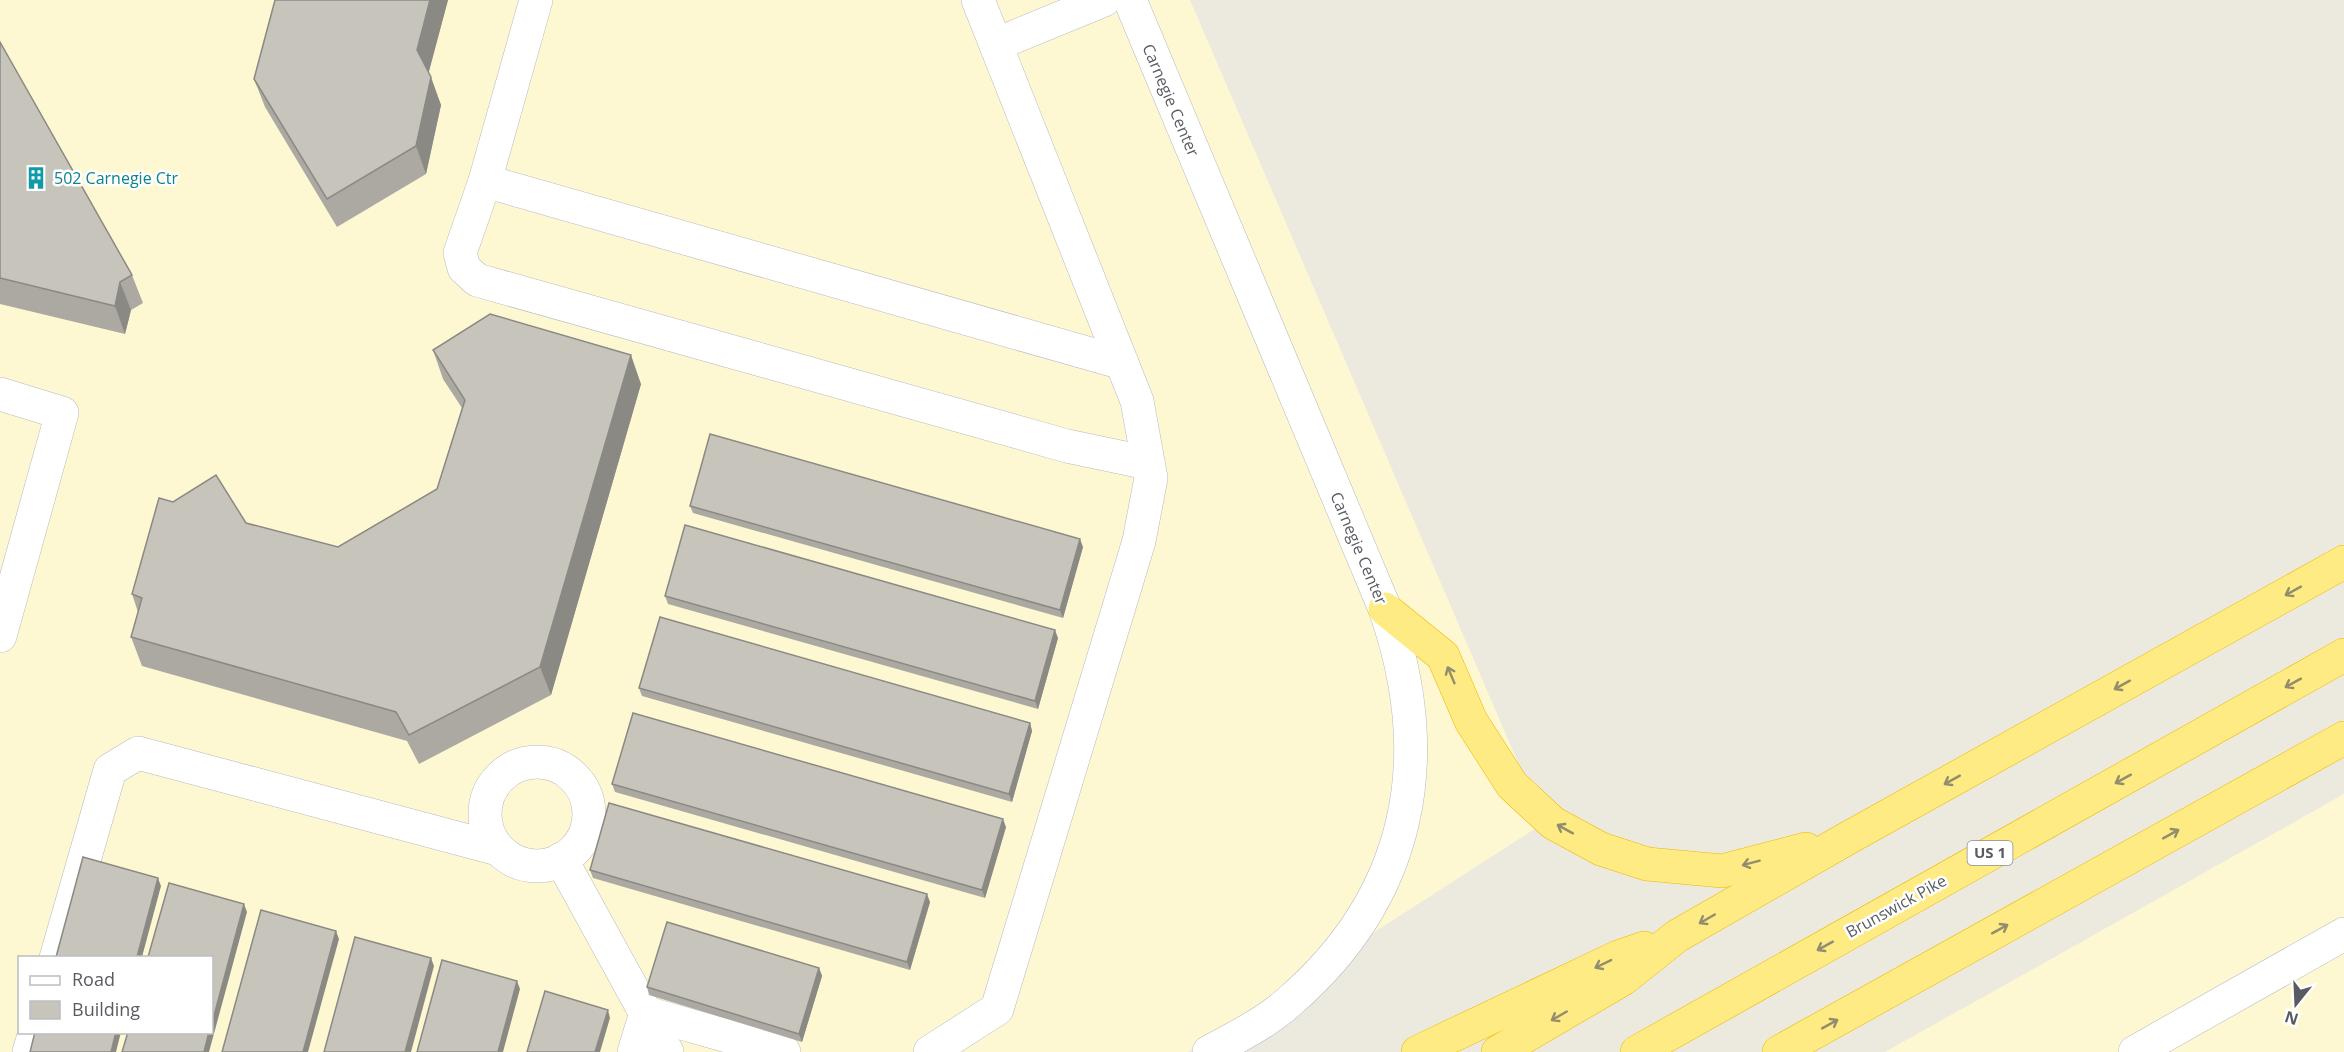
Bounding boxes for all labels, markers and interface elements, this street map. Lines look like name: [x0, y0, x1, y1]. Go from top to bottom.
street label: Carnegie Center: [1137, 40, 1205, 160]
building icon: 502 Carnegie Ctr: [23, 165, 49, 191]
place label: 502 Carnegie Ctr: [54, 167, 179, 189]
street label: Carnegie Center: [1325, 488, 1393, 608]
one-way arrow: [2285, 585, 2302, 597]
one-way arrow: [1445, 667, 1456, 685]
one-way arrow: [2285, 678, 2302, 690]
one-way arrow: [2114, 680, 2131, 692]
one-way arrow: [2115, 773, 2132, 785]
one-way arrow: [1944, 774, 1961, 786]
one-way arrow: [1557, 823, 1574, 835]
one-way arrow: [2161, 828, 2179, 839]
road number: US 1: [1968, 841, 2012, 865]
one-way arrow: [1742, 858, 1761, 869]
street label: Brunswick Pike: [1842, 869, 1950, 943]
one-way arrow: [1698, 914, 1715, 926]
one-way arrow: [1991, 923, 2008, 935]
one-way arrow: [1817, 941, 1834, 953]
legend: [18, 956, 213, 1034]
one-way arrow: [1594, 958, 1612, 970]
text: Road: [72, 967, 115, 991]
north arrow: [2266, 974, 2326, 1034]
text: Building: [72, 997, 140, 1021]
text: N: [2282, 1006, 2301, 1031]
one-way arrow: [1551, 1010, 1568, 1022]
one-way arrow: [1821, 1017, 1838, 1029]

